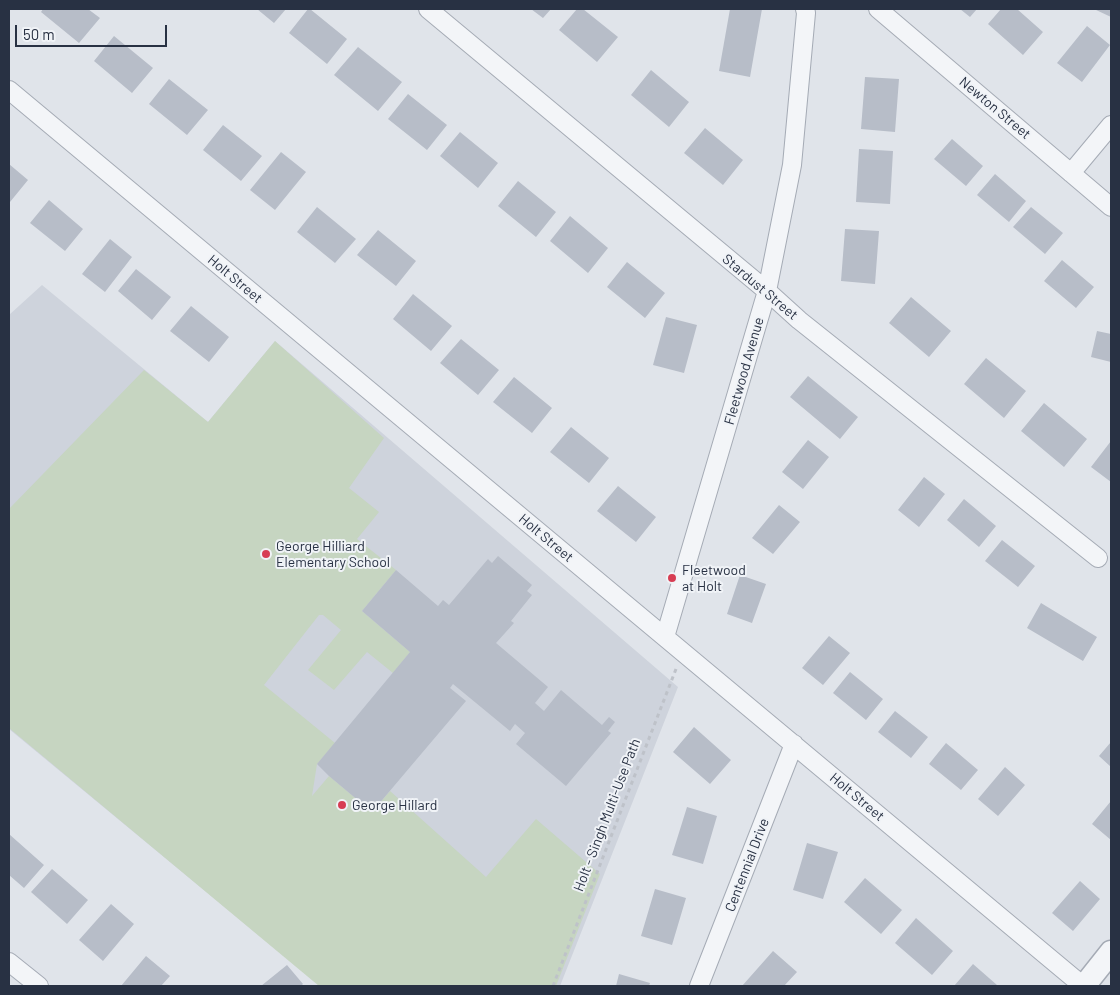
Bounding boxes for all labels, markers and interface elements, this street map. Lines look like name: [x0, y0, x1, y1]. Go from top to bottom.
scale bar: [18, 15, 170, 47]
text: 50 m: [23, 25, 55, 43]
street label: Newton Street: [956, 73, 1034, 143]
street label: Holt Street: [204, 251, 266, 307]
street label: Stardust Street: [719, 251, 801, 323]
street label: Fleetwood Avenue: [721, 315, 767, 427]
street label: Holt Street: [515, 510, 577, 566]
place label: George Hilliard Elementary School: [276, 538, 390, 570]
marker: George Hilliard Elementary School: [260, 548, 272, 560]
place label: Fleetwood at Holt: [682, 562, 746, 594]
marker: Fleetwood at Holt: [666, 572, 678, 584]
street label: Holt - Singh Multi-Use Path: [570, 736, 644, 894]
street label: Holt Street: [826, 769, 888, 825]
place label: George Hillard: [352, 797, 437, 813]
marker: George Hillard: [336, 799, 348, 811]
street label: Centennial Drive: [721, 816, 773, 914]

